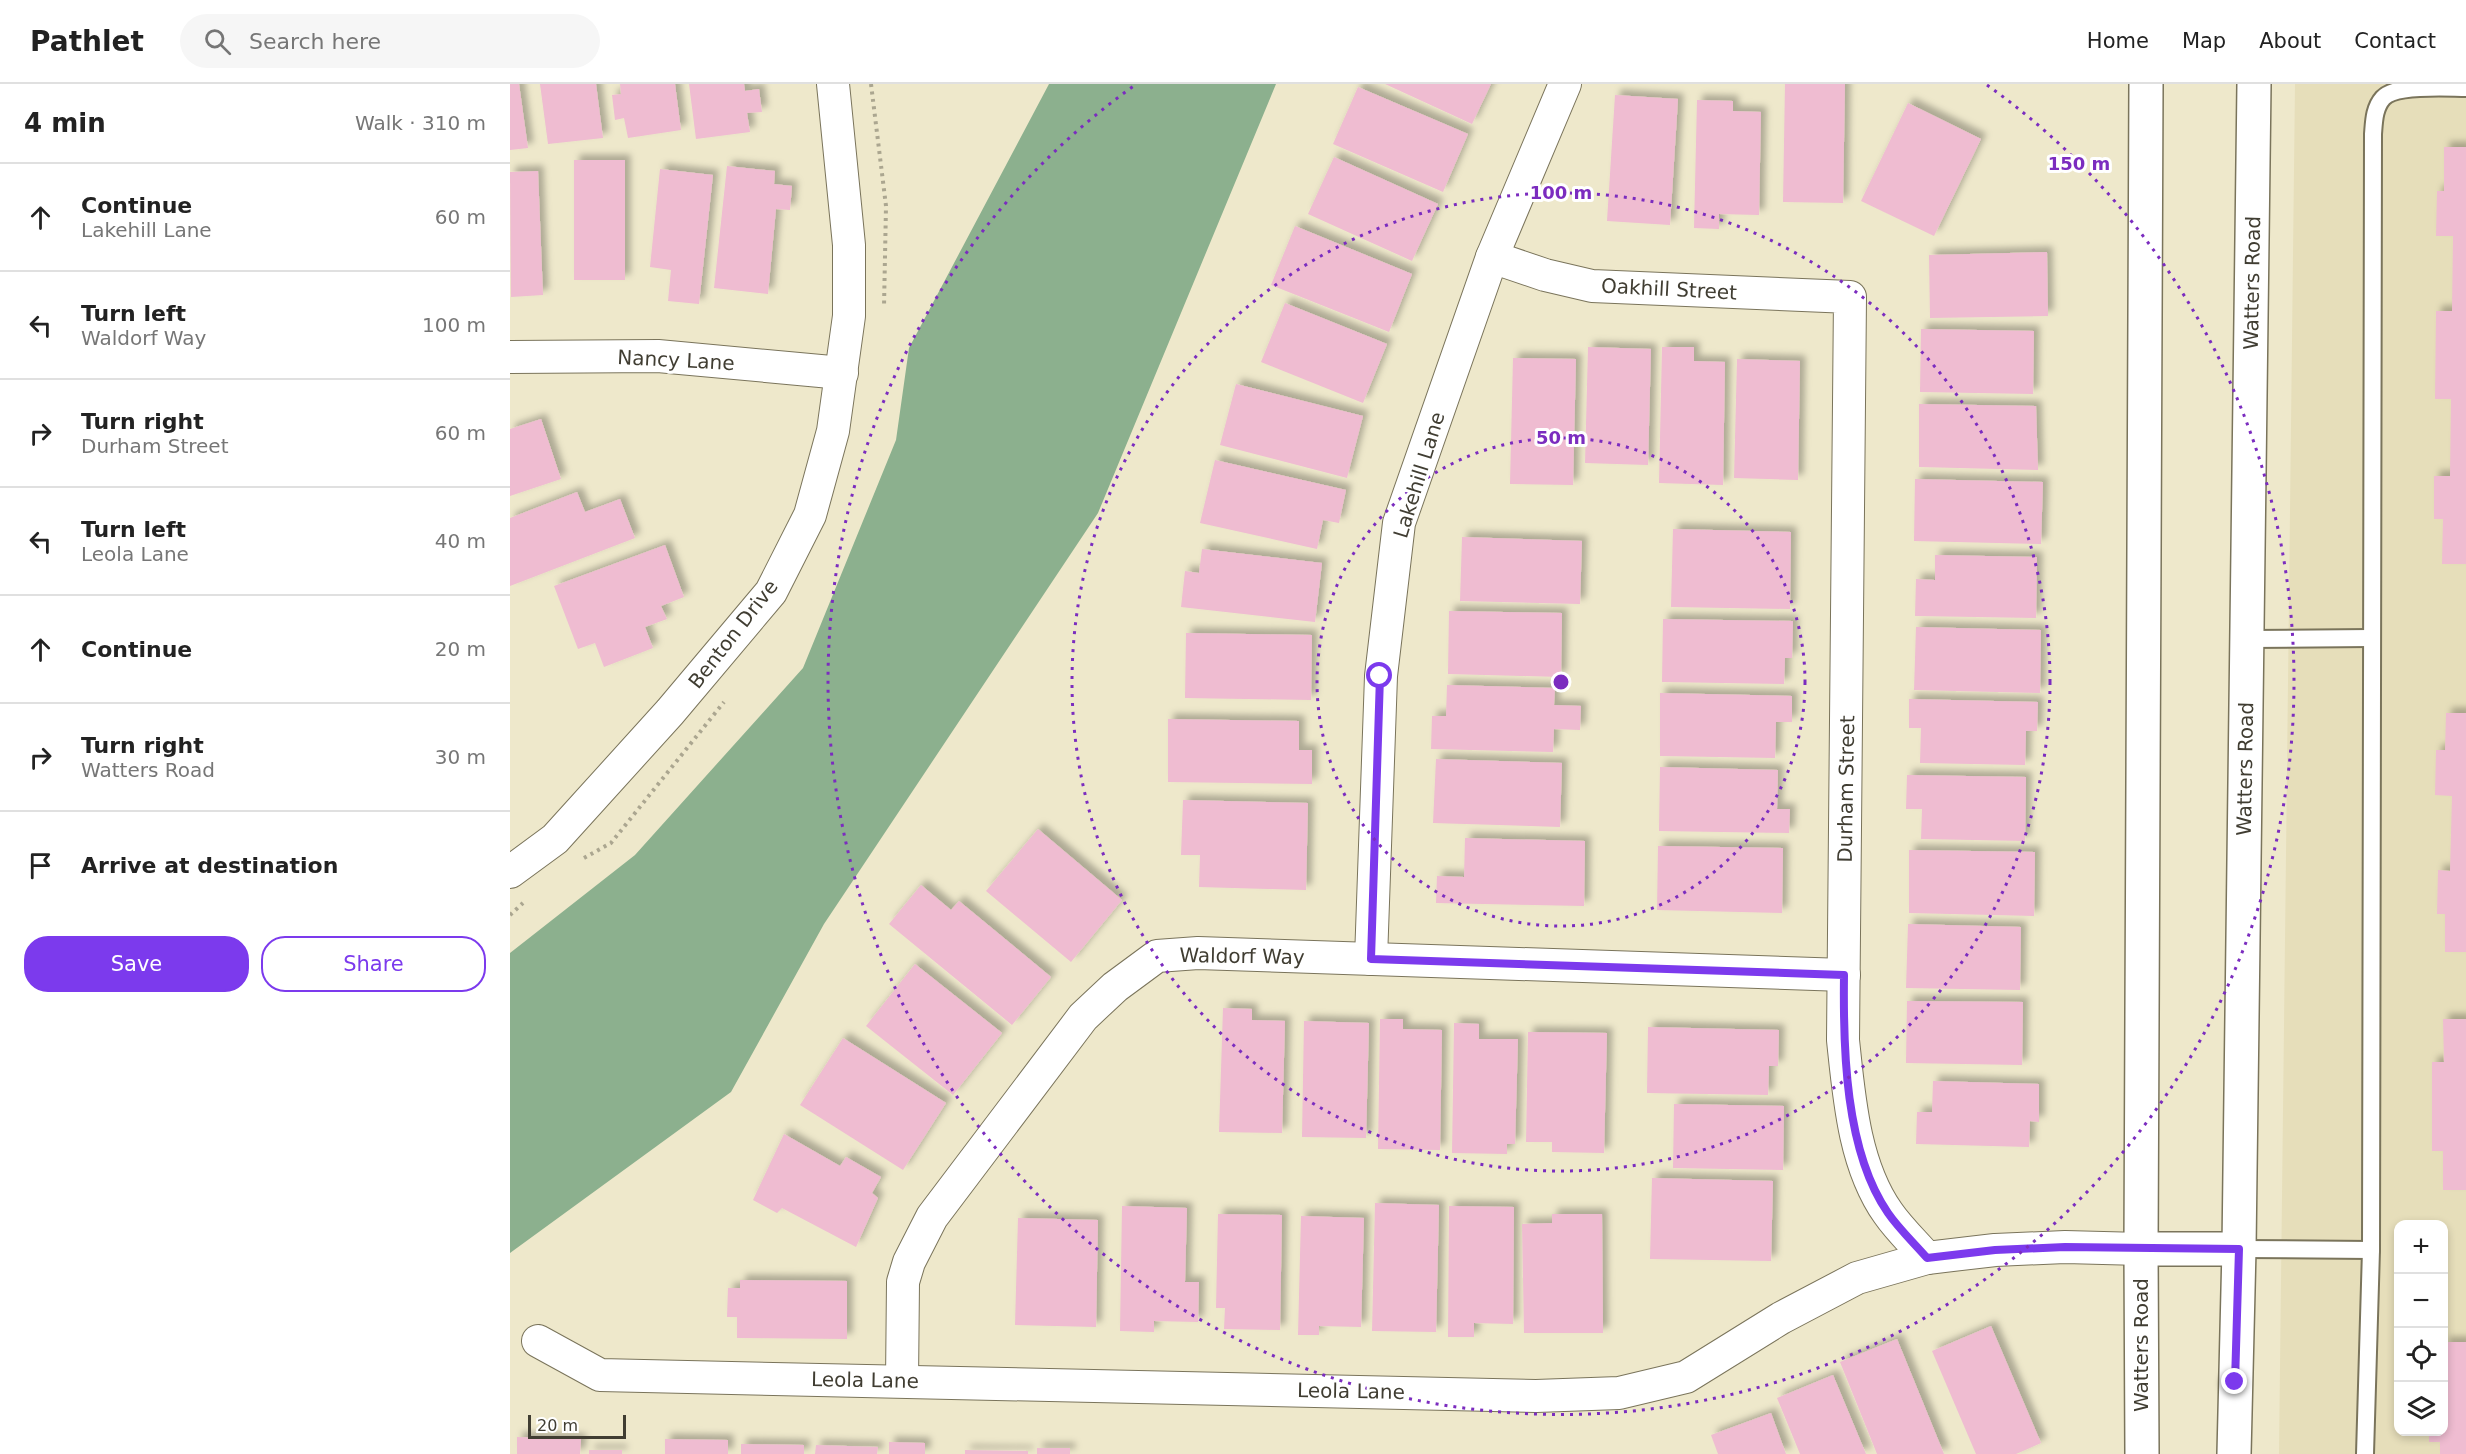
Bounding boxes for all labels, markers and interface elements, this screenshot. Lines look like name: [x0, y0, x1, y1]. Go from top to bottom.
search box: [180, 14, 600, 68]
text: Pathlet: [30, 25, 144, 58]
icon: search: [201, 25, 234, 58]
text: Search here: [249, 29, 381, 54]
text: Home: [2087, 29, 2149, 53]
text: Map: [2182, 29, 2226, 53]
text: About: [2259, 29, 2321, 53]
text: Contact: [2354, 29, 2436, 53]
text: 4 min: [24, 108, 106, 138]
text: Walk · 310 m: [355, 111, 486, 135]
text: 150 m: [2048, 153, 2110, 174]
text: 100 m: [1530, 182, 1592, 203]
text: Continue: [81, 193, 192, 218]
icon: ahead: [24, 201, 57, 234]
text: 60 m: [435, 205, 486, 229]
street label: Watters Road: [2239, 216, 2265, 350]
text: Lakehill Lane: [81, 218, 212, 242]
street label: Oakhill Street: [1600, 273, 1738, 305]
text: Turn left: [81, 301, 186, 326]
icon: left: [24, 309, 57, 342]
text: 100 m: [422, 313, 486, 337]
text: Waldorf Way: [81, 326, 206, 350]
street label: Nancy Lane: [617, 345, 735, 375]
text: Turn right: [81, 409, 204, 434]
street label: Lakehill Lane: [1388, 409, 1450, 541]
icon: right: [24, 417, 57, 450]
text: 60 m: [435, 421, 486, 445]
text: 50 m: [1536, 427, 1586, 448]
text: Durham Street: [81, 434, 229, 458]
text: Turn left: [81, 517, 186, 542]
icon: left: [24, 525, 57, 558]
text: 40 m: [435, 529, 486, 553]
text: Leola Lane: [81, 542, 189, 566]
street label: Benton Drive: [683, 575, 783, 693]
icon: ahead: [24, 633, 57, 666]
text: Continue: [81, 637, 192, 662]
text: 20 m: [435, 637, 486, 661]
route start: [1366, 662, 1392, 688]
centre of rings: [1551, 672, 1571, 692]
street label: Watters Road: [2232, 702, 2258, 836]
street label: Durham Street: [1833, 715, 1859, 863]
text: Turn right: [81, 733, 204, 758]
icon: right: [24, 741, 57, 774]
text: 30 m: [435, 745, 486, 769]
text: Watters Road: [81, 758, 215, 782]
icon: arrive: [24, 849, 57, 882]
text: Arrive at destination: [81, 853, 338, 878]
button: Save: [24, 936, 249, 992]
button: Share: [261, 936, 486, 992]
street label: Waldorf Way: [1179, 943, 1305, 969]
map controls: [2394, 1220, 2448, 1436]
button: +: [2394, 1220, 2448, 1274]
button: −: [2394, 1274, 2448, 1328]
street label: Watters Road: [2129, 1278, 2153, 1412]
button: locate: [2394, 1328, 2448, 1382]
street label: Leola Lane: [811, 1367, 919, 1393]
route end: [2221, 1368, 2247, 1394]
street label: Leola Lane: [1297, 1378, 1405, 1404]
button: layers: [2394, 1382, 2448, 1436]
scale bar: [528, 1412, 626, 1440]
text: 20 m: [537, 1416, 578, 1435]

